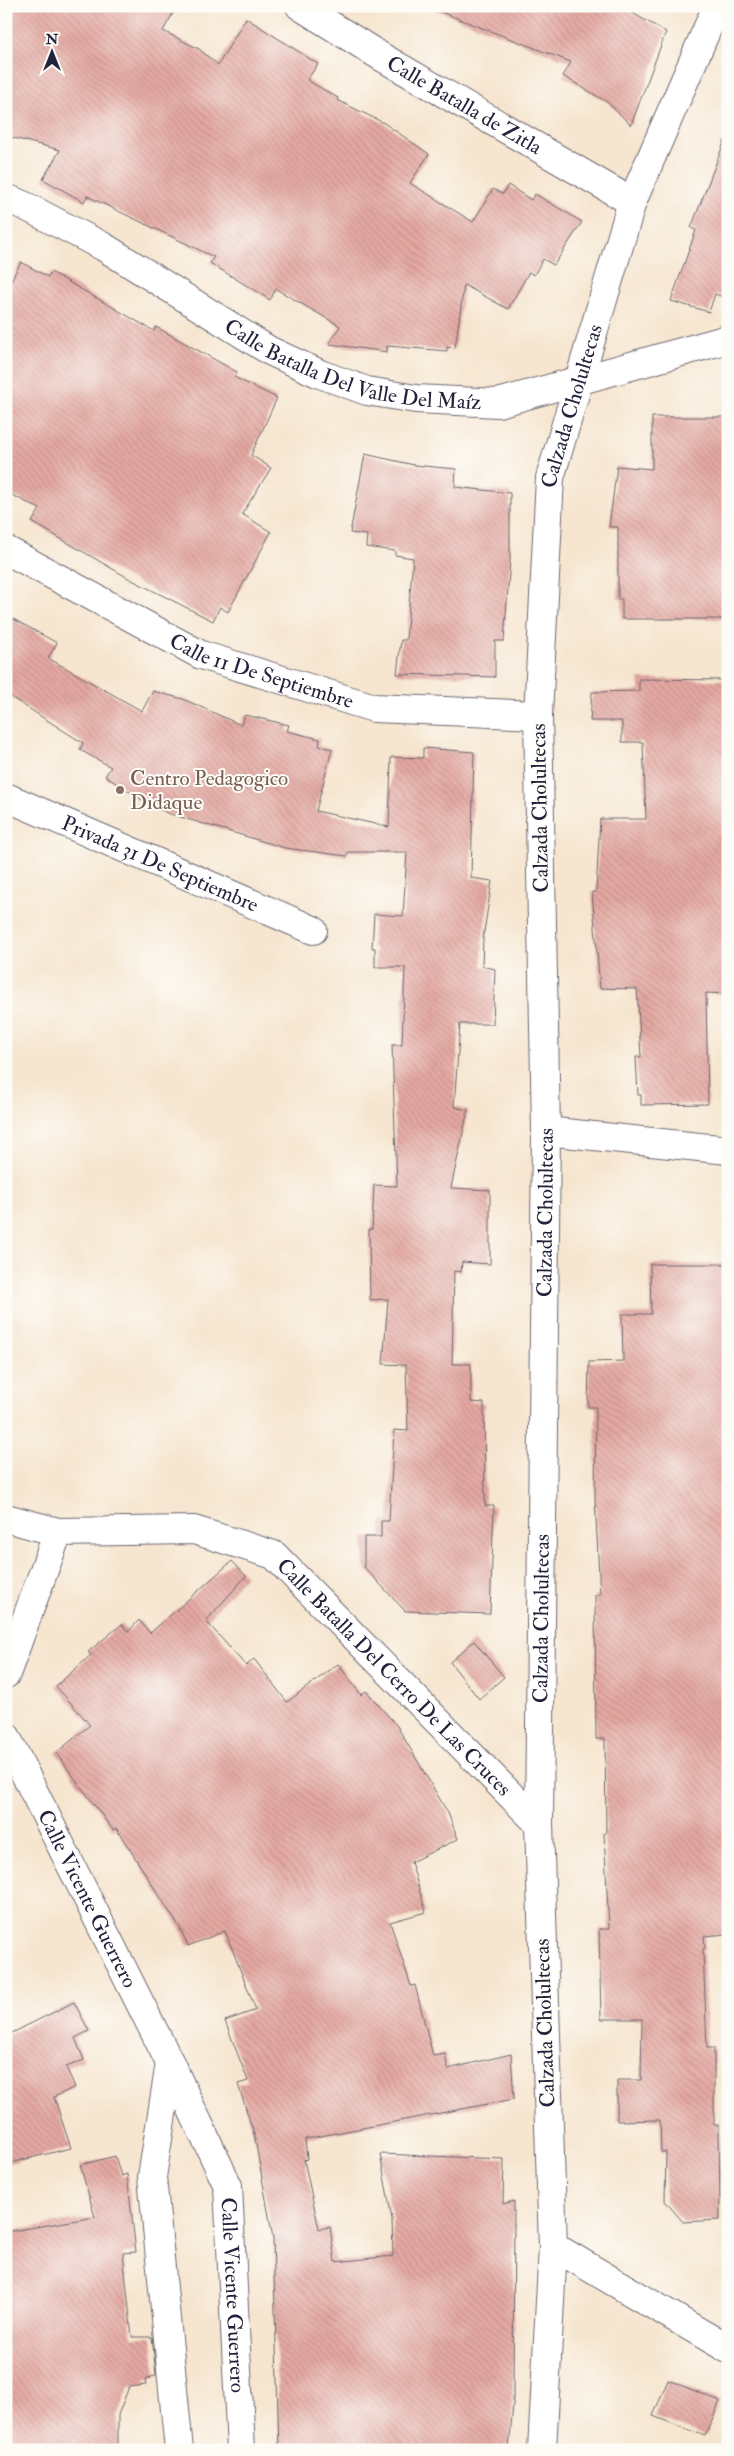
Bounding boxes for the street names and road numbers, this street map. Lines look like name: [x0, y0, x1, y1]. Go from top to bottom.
street label: Calle Batalla de Zitla: [382, 49, 547, 161]
street label: Calle Batalla Del Valle Del Maíz: [220, 312, 482, 416]
street label: Calzada Cholultecas: [536, 321, 608, 488]
street label: Calle 11 De Septiembre: [165, 627, 357, 715]
street label: Calzada Cholultecas: [525, 723, 555, 893]
street label: Privada 31 De Septiembre: [58, 809, 263, 918]
street label: Calzada Cholultecas: [531, 1128, 560, 1297]
street label: Calzada Cholultecas: [527, 1534, 555, 1703]
street label: Calle Batalla Del Cerro De Las Cruces: [271, 1552, 517, 1802]
street label: Calle Vicente Guerrero: [32, 1805, 144, 1992]
street label: Calzada Cholultecas: [529, 1938, 561, 2108]
street label: Calle Vicente Guerrero: [215, 2197, 252, 2393]

